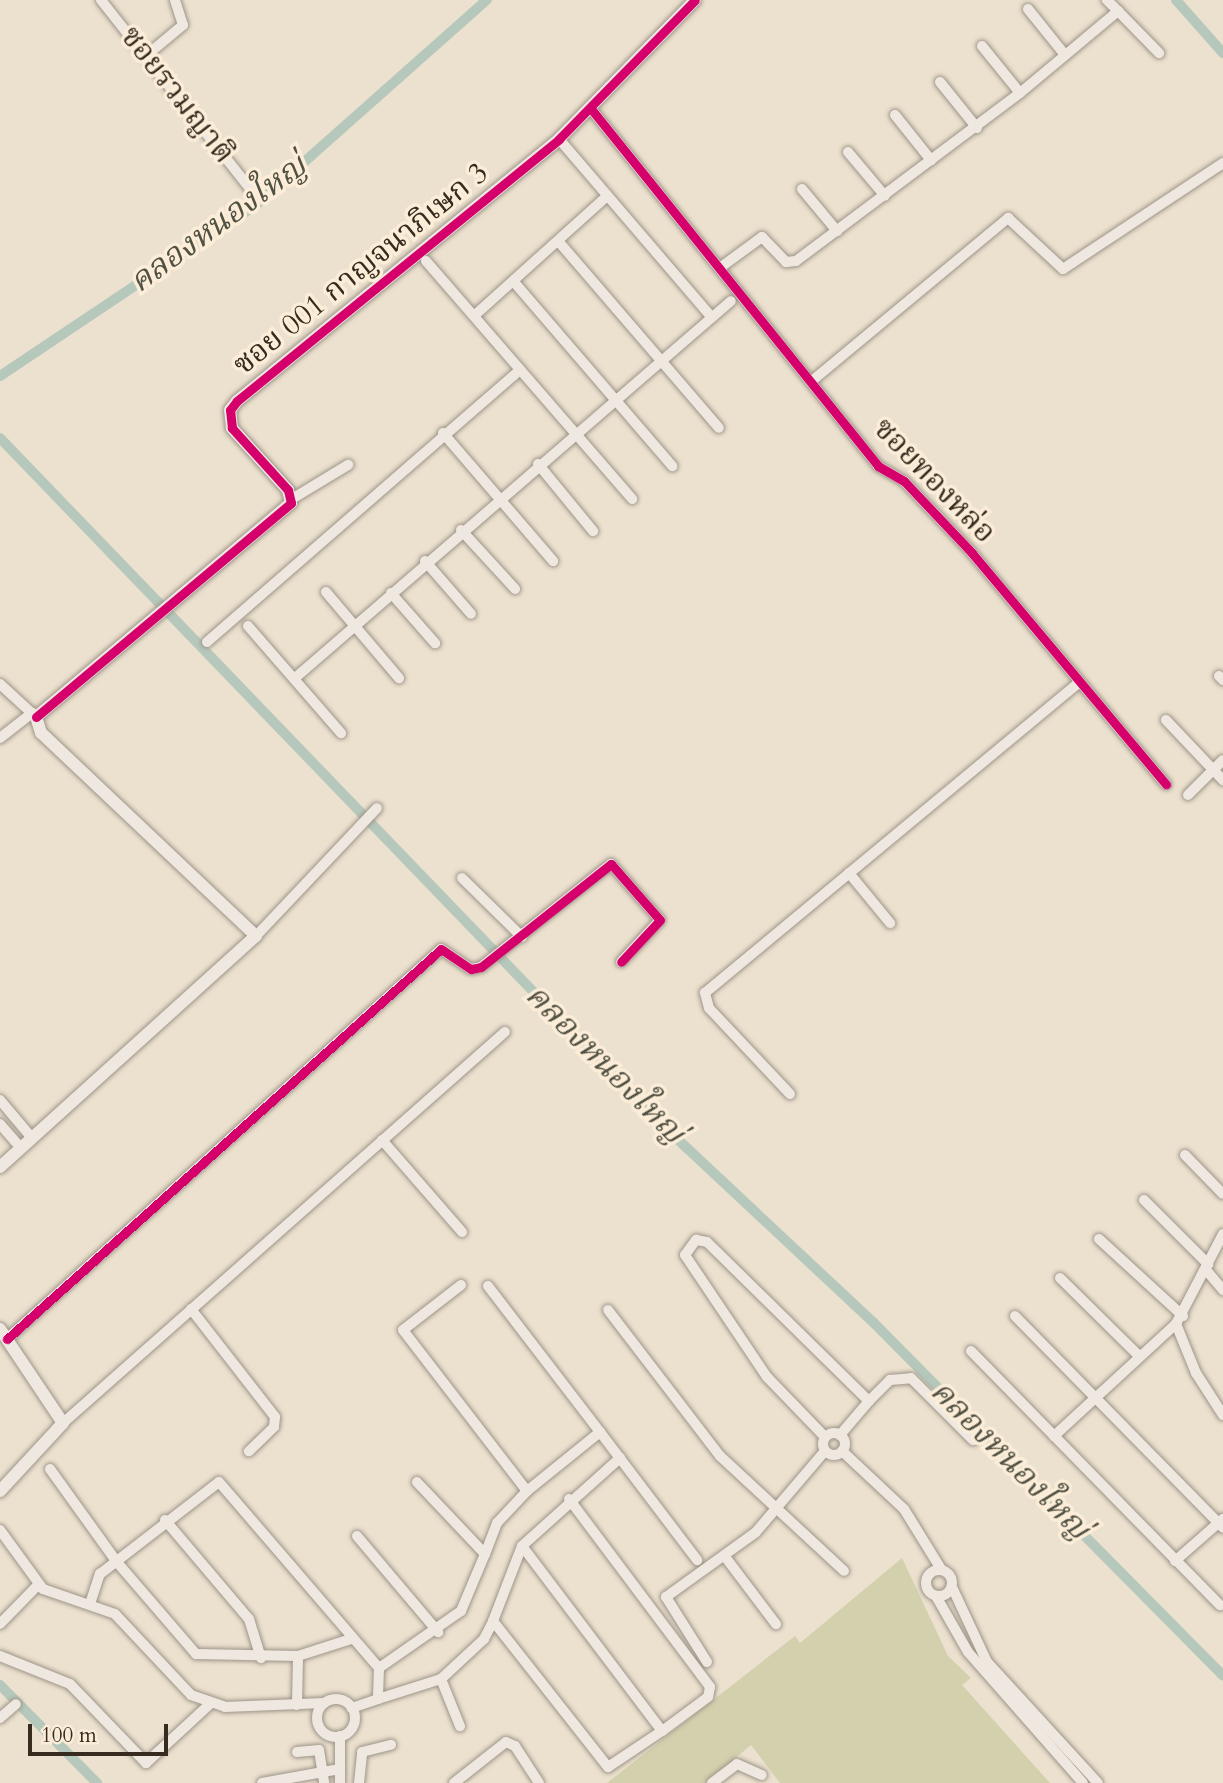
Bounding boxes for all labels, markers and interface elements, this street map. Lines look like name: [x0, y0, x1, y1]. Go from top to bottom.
street label: ซอยรวมญาติ: [112, 19, 242, 171]
water label: คลองหนองใหญ่: [122, 147, 314, 301]
street label: ซอย 001 กาญจนาภิเษก 3: [226, 155, 496, 383]
street label: ซอยทองหล่อ: [866, 411, 1002, 551]
water label: คลองหนองใหญ่: [517, 976, 693, 1152]
water label: คลองหนองใหญ่: [922, 1372, 1098, 1548]
scale bar: [32, 1710, 172, 1754]
text: 100 m: [41, 1721, 97, 1750]

